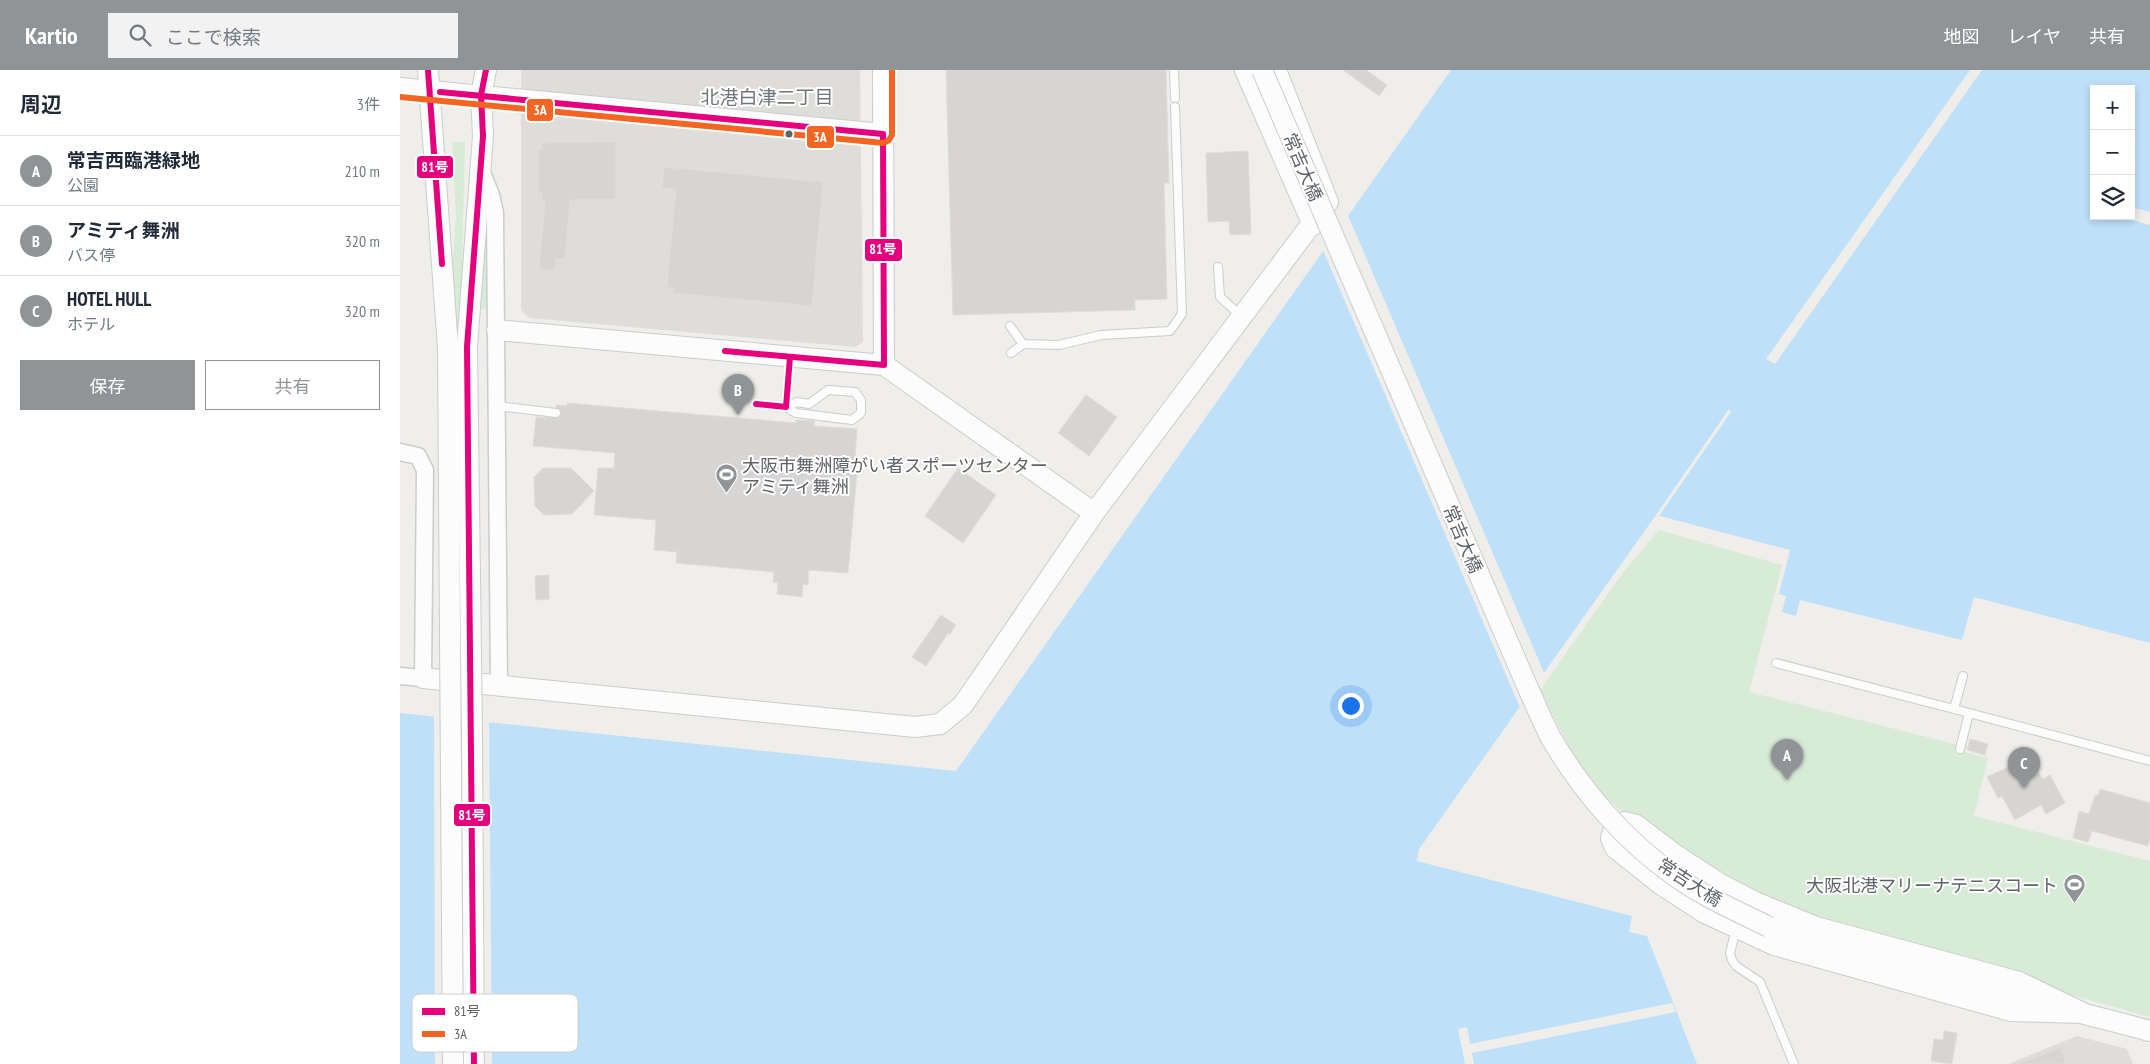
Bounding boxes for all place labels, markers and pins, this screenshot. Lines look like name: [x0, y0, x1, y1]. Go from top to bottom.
unlabelled marker: [784, 129, 794, 139]
pin: B: [722, 374, 754, 415]
place label: 大阪市舞洲障がい者スポーツセンター アミティ舞洲: [742, 454, 1048, 498]
sports icon: 大阪市舞洲障がい者スポーツセンター アミティ舞洲: [714, 463, 738, 494]
pin: A: [1771, 739, 1803, 780]
pin: C: [2008, 747, 2040, 788]
sports icon: 大阪北港マリーナテニスコート: [2062, 873, 2086, 904]
place label: 大阪北港マリーナテニスコート: [1806, 874, 2058, 897]

